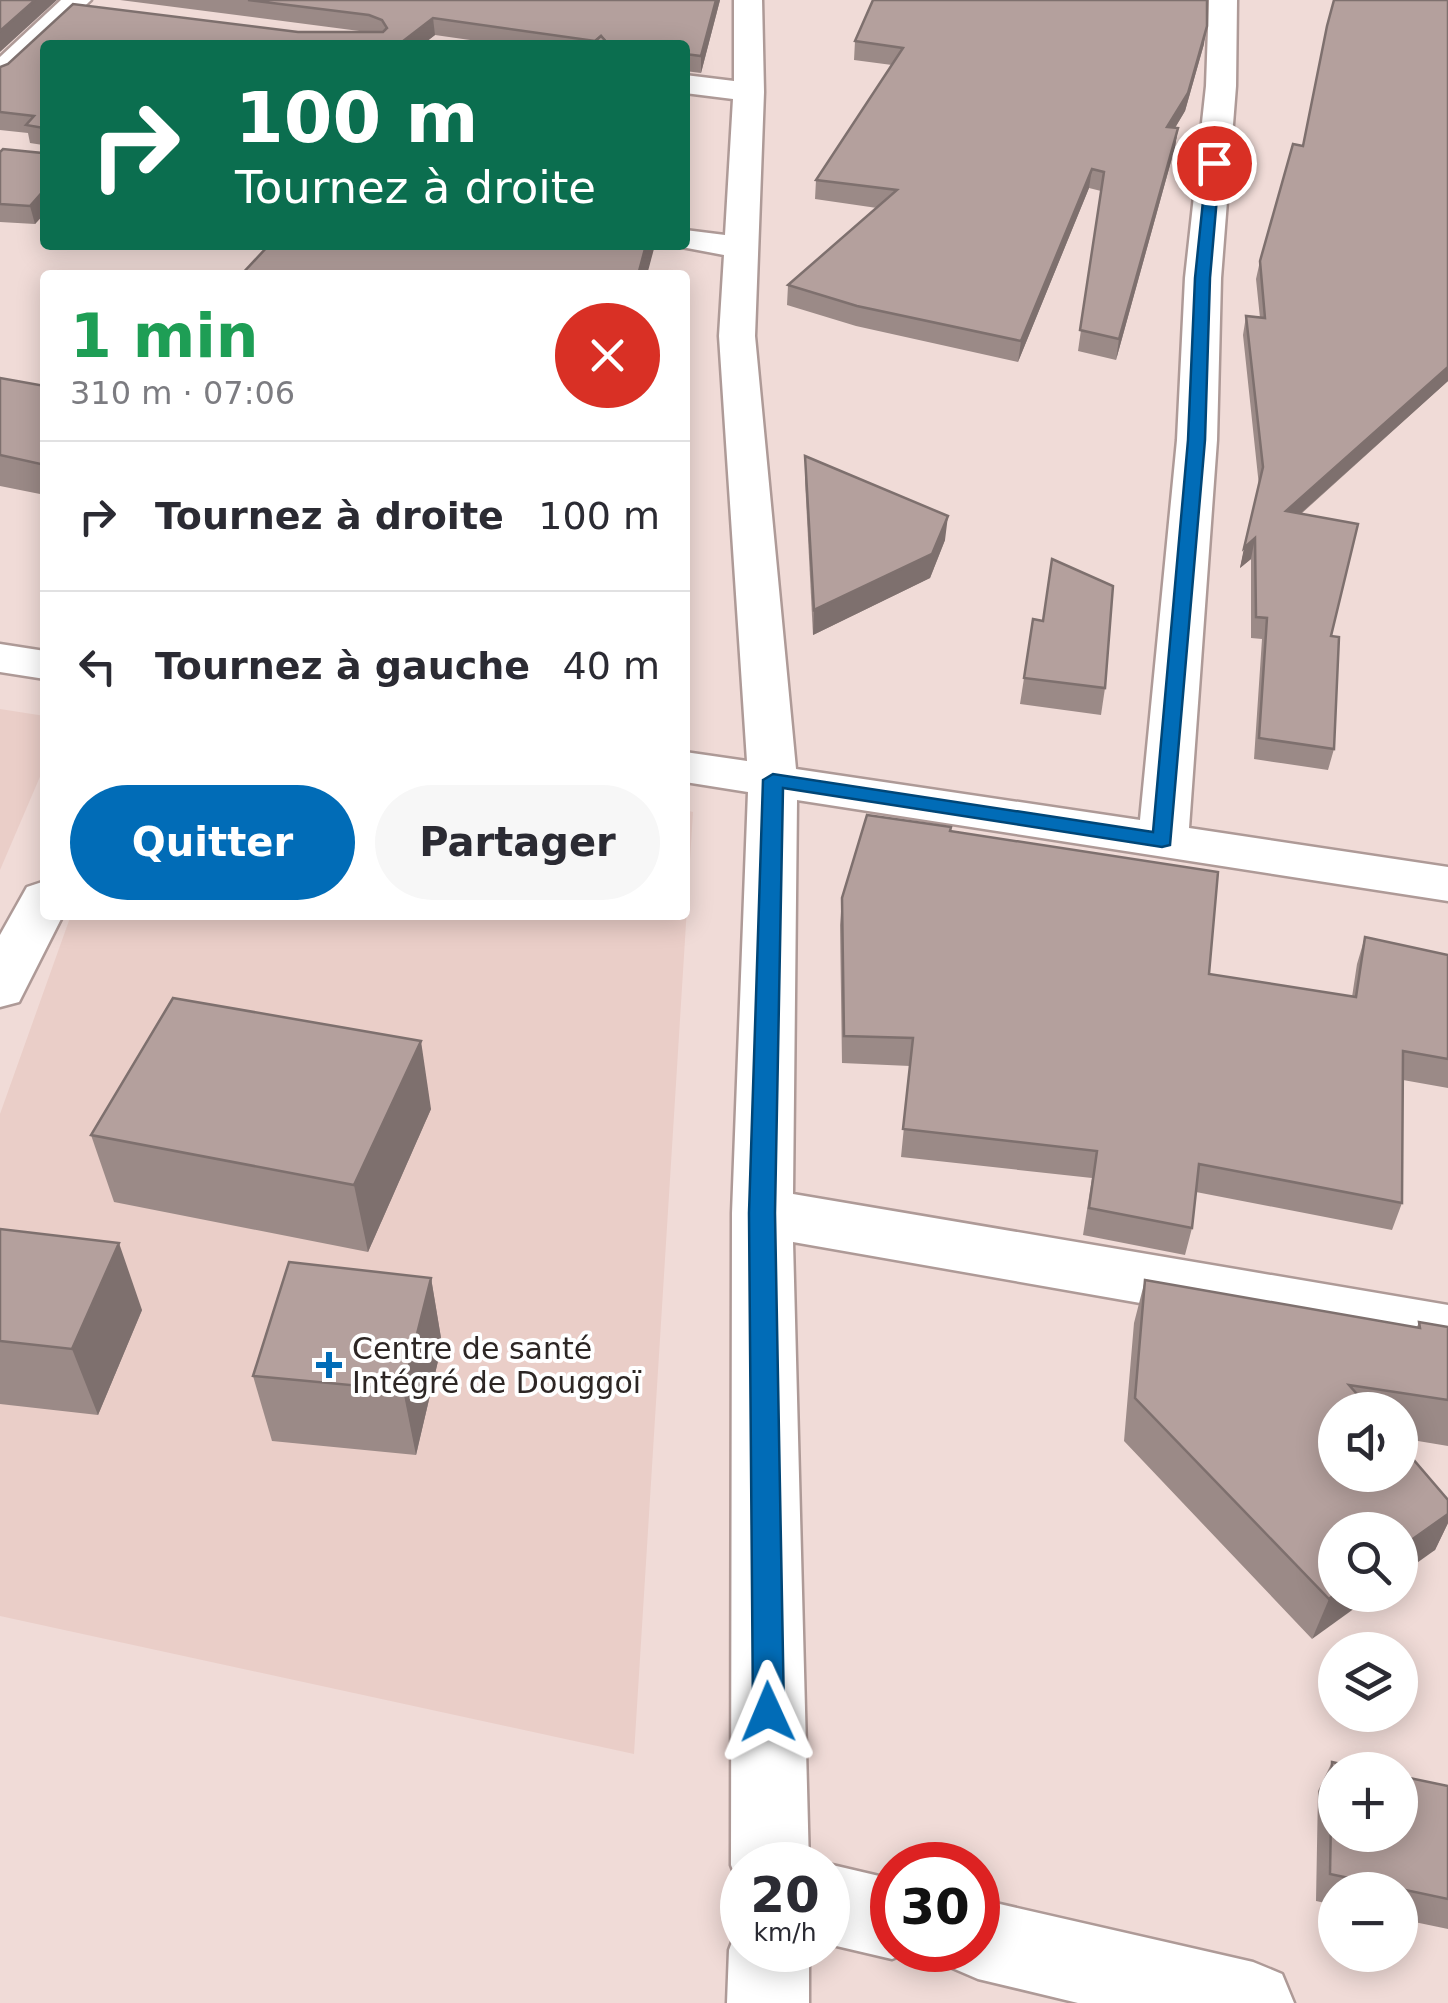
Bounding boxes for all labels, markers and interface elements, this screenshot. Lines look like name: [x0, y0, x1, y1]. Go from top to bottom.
text: 100 m: [235, 77, 478, 159]
icon: right: [70, 80, 200, 210]
pin: [1172, 121, 1257, 206]
icon: arrive: [1187, 136, 1242, 191]
text: Tournez à droite: [235, 161, 596, 214]
text: 1 min: [70, 301, 258, 371]
button: close: [555, 303, 660, 408]
text: 310 m · 07:06: [70, 374, 295, 412]
icon: right: [70, 489, 125, 544]
text: Tournez à droite: [155, 494, 504, 538]
text: 100 m: [538, 494, 660, 538]
icon: left: [70, 639, 125, 694]
text: Tournez à gauche: [155, 644, 530, 688]
text: 40 m: [563, 644, 660, 688]
button: Quitter: [70, 785, 355, 900]
button: Partager: [375, 785, 660, 900]
place label: Centre de santé Intégré de Douggoï: [352, 1331, 642, 1400]
marker: Centre de santé Intégré de Douggoï: [316, 1352, 342, 1378]
map controls: [1318, 1392, 1418, 1972]
button: sound: [1318, 1392, 1418, 1492]
button: search: [1318, 1512, 1418, 1612]
button: layers: [1318, 1632, 1418, 1732]
position arrow: [716, 1660, 820, 1764]
button: +: [1318, 1752, 1418, 1852]
speed limit sign: 30: [870, 1842, 1000, 1972]
text: 20: [750, 1866, 820, 1924]
button: −: [1318, 1872, 1418, 1972]
text: km/h: [753, 1918, 817, 1947]

